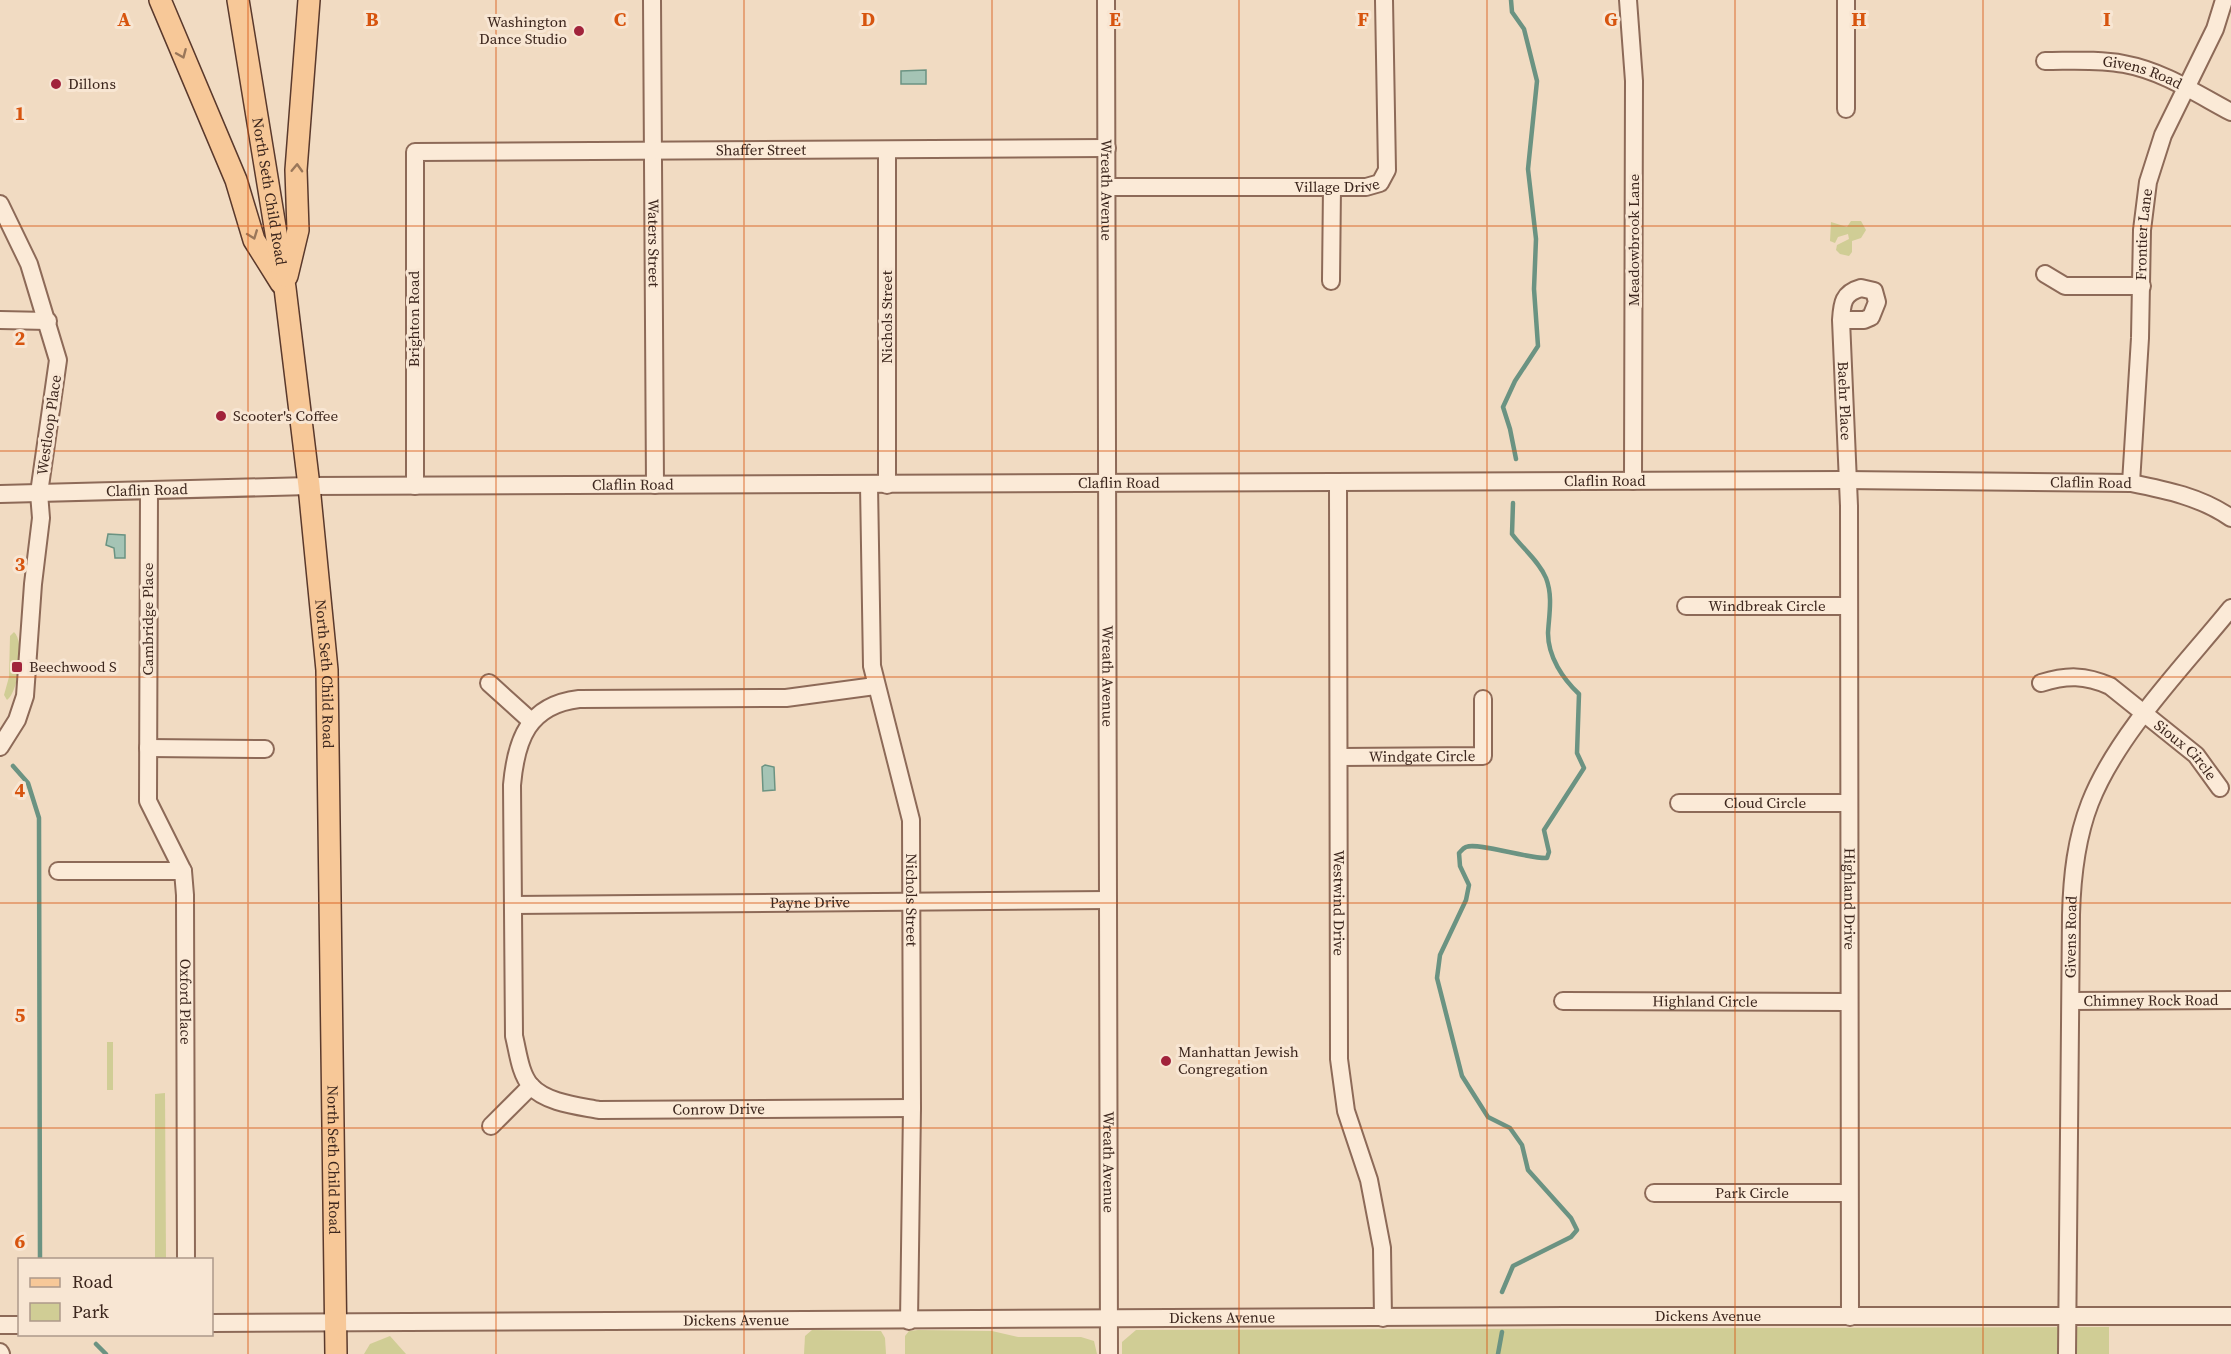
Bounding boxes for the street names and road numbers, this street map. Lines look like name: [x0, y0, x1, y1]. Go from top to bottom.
street label: Givens Road: [2102, 50, 2187, 94]
street label: North Seth Child Road: [247, 116, 292, 267]
street label: Shaffer Street: [716, 139, 806, 160]
street label: Wreath Avenue: [1096, 139, 1118, 241]
street label: Village Drive: [1294, 173, 1382, 197]
street label: Meadowbrook Lane: [1623, 173, 1644, 306]
street label: Frontier Lane: [2130, 187, 2157, 280]
street label: Waters Street: [643, 199, 665, 287]
street label: Brighton Road: [403, 270, 424, 367]
street label: Nichols Street: [876, 270, 897, 364]
street label: Baehr Place: [1833, 361, 1857, 441]
street label: Westloop Place: [31, 373, 66, 477]
street label: Claflin Road: [1564, 470, 1646, 491]
street label: Claflin Road: [2050, 471, 2132, 493]
street label: Claflin Road: [1078, 472, 1160, 493]
street label: Claflin Road: [592, 474, 674, 495]
street label: Claflin Road: [106, 478, 189, 501]
street label: Cambridge Place: [137, 562, 158, 675]
street label: Windbreak Circle: [1708, 595, 1826, 616]
street label: North Seth Child Road: [310, 598, 339, 749]
street label: Wreath Avenue: [1097, 625, 1119, 727]
street label: Sioux Circle: [2150, 714, 2222, 784]
street label: Windgate Circle: [1369, 745, 1476, 767]
street label: Cloud Circle: [1724, 792, 1806, 813]
street label: Highland Drive: [1839, 848, 1861, 950]
street label: Westwind Drive: [1329, 850, 1350, 956]
street label: Nichols Street: [901, 854, 922, 947]
street label: Payne Drive: [770, 891, 851, 913]
street label: Givens Road: [2059, 895, 2082, 978]
street label: Oxford Place: [175, 959, 196, 1045]
street label: Chimney Rock Road: [2083, 989, 2219, 1011]
street label: Highland Circle: [1652, 990, 1758, 1012]
street label: North Seth Child Road: [322, 1085, 345, 1235]
street label: Conrow Drive: [672, 1098, 765, 1120]
street label: Wreath Avenue: [1098, 1111, 1120, 1213]
street label: Park Circle: [1715, 1182, 1789, 1203]
street label: Dickens Avenue: [1655, 1305, 1761, 1326]
street label: Dickens Avenue: [1169, 1306, 1276, 1328]
street label: Dickens Avenue: [683, 1309, 790, 1331]

